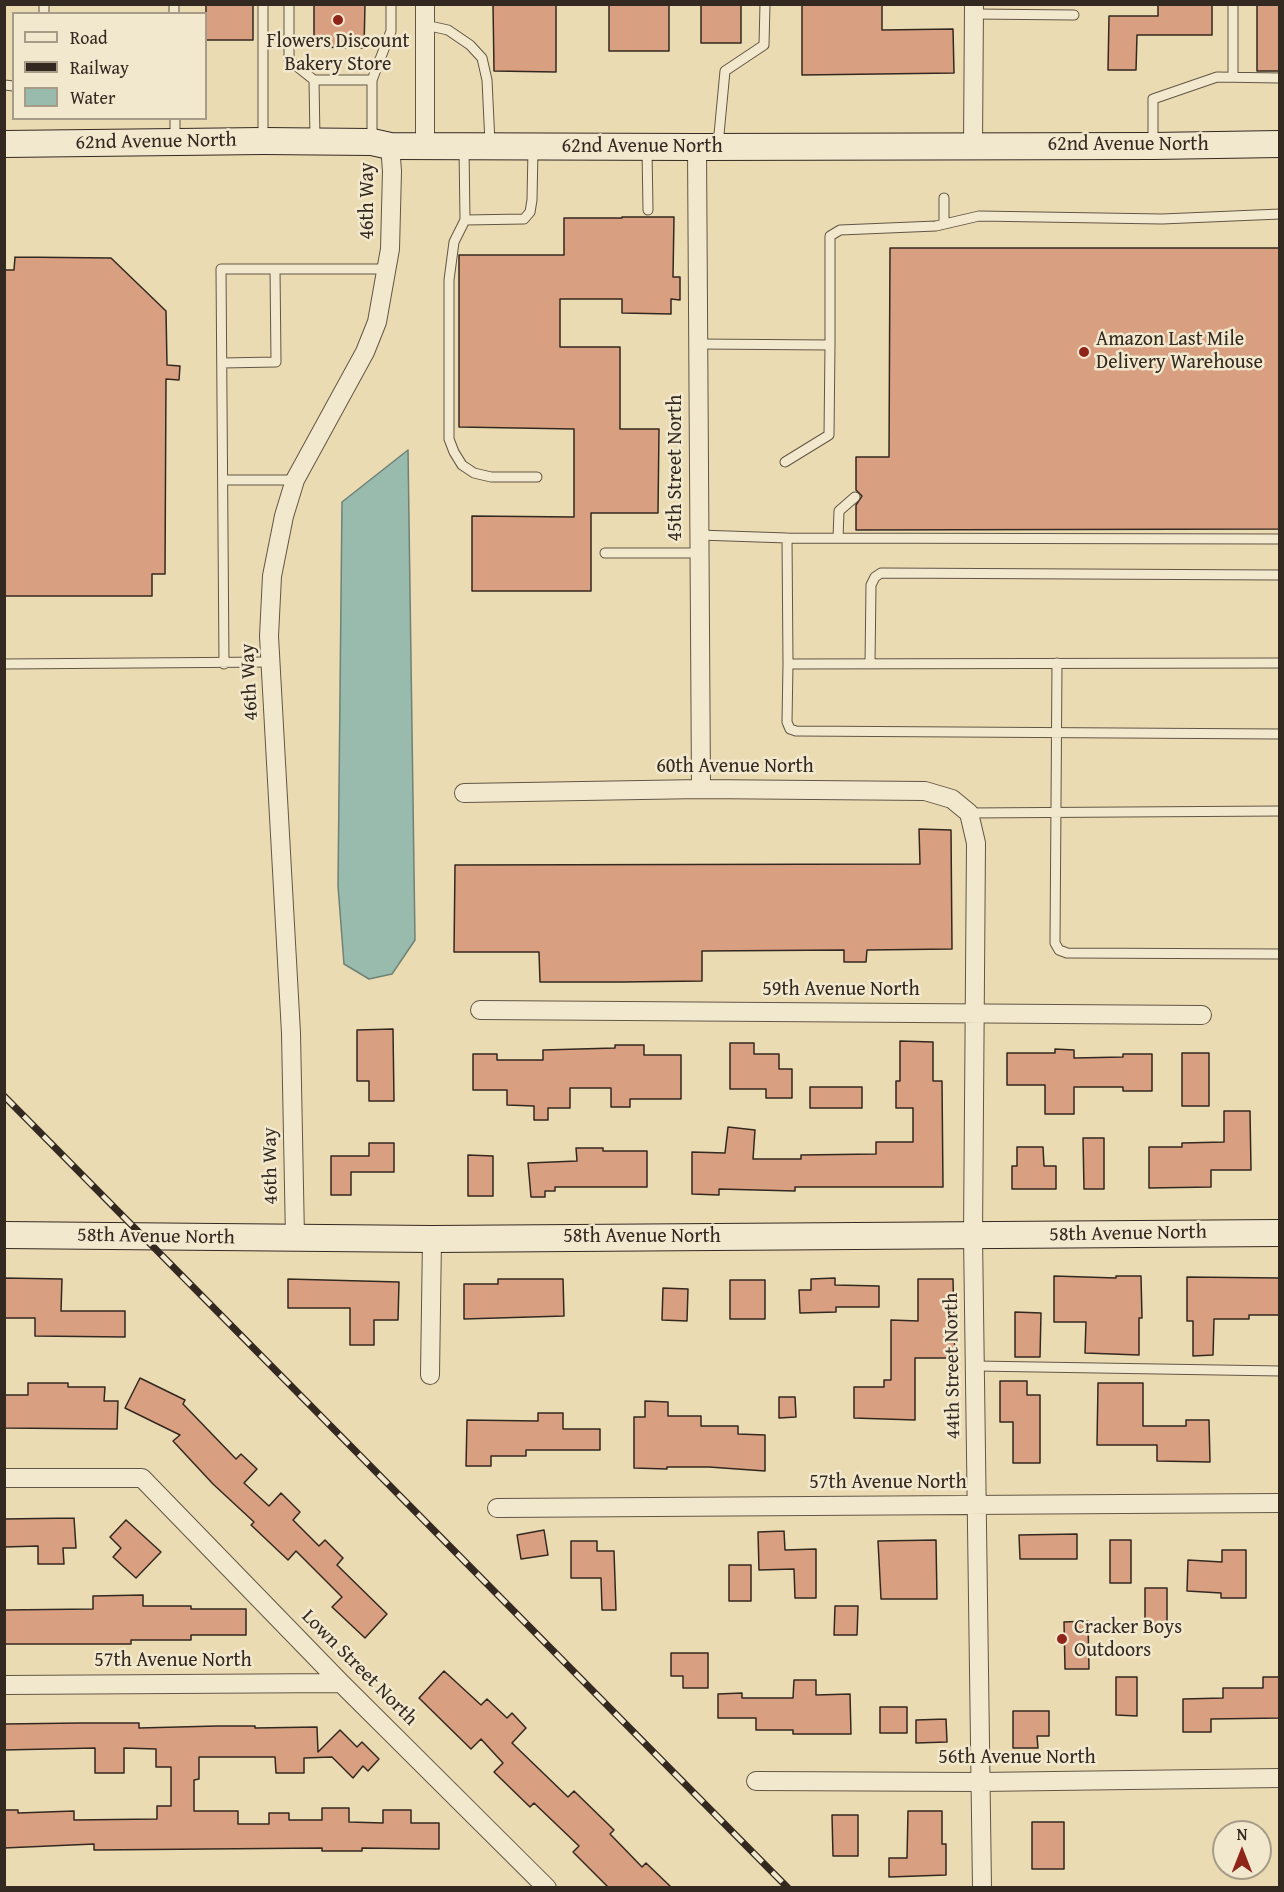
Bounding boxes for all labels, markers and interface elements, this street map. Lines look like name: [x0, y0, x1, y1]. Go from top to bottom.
legend: [12, 12, 207, 120]
marker: Flowers Discount Bakery Store: [331, 13, 345, 27]
text: Road: [70, 24, 108, 51]
place label: Flowers Discount Bakery Store: [267, 30, 409, 77]
text: Railway: [70, 54, 129, 81]
text: Water: [70, 84, 115, 111]
street label: 62nd Avenue North: [75, 129, 237, 155]
street label: 62nd Avenue North: [1047, 133, 1209, 157]
street label: 62nd Avenue North: [561, 135, 723, 159]
street label: 46th Way: [356, 162, 380, 240]
place label: Amazon Last Mile Delivery Warehouse: [1096, 328, 1263, 375]
marker: Amazon Last Mile Delivery Warehouse: [1077, 345, 1091, 359]
street label: 45th Street North: [664, 395, 688, 541]
street label: 46th Way: [236, 643, 264, 721]
street label: 60th Avenue North: [656, 755, 814, 779]
street label: 59th Avenue North: [762, 978, 920, 1002]
street label: 46th Way: [258, 1127, 284, 1205]
street label: 58th Avenue North: [1049, 1221, 1207, 1247]
street label: 58th Avenue North: [77, 1224, 235, 1250]
street label: 58th Avenue North: [563, 1225, 721, 1249]
street label: 44th Street North: [940, 1292, 966, 1440]
street label: 57th Avenue North: [809, 1471, 967, 1495]
street label: Lown Street North: [296, 1605, 422, 1731]
place label: Cracker Boys Outdoors: [1074, 1616, 1182, 1663]
marker: Cracker Boys Outdoors: [1055, 1632, 1069, 1646]
street label: 57th Avenue North: [94, 1649, 252, 1673]
street label: 56th Avenue North: [938, 1746, 1096, 1770]
north arrow: [1212, 1820, 1272, 1880]
text: N: [1237, 1822, 1247, 1846]

